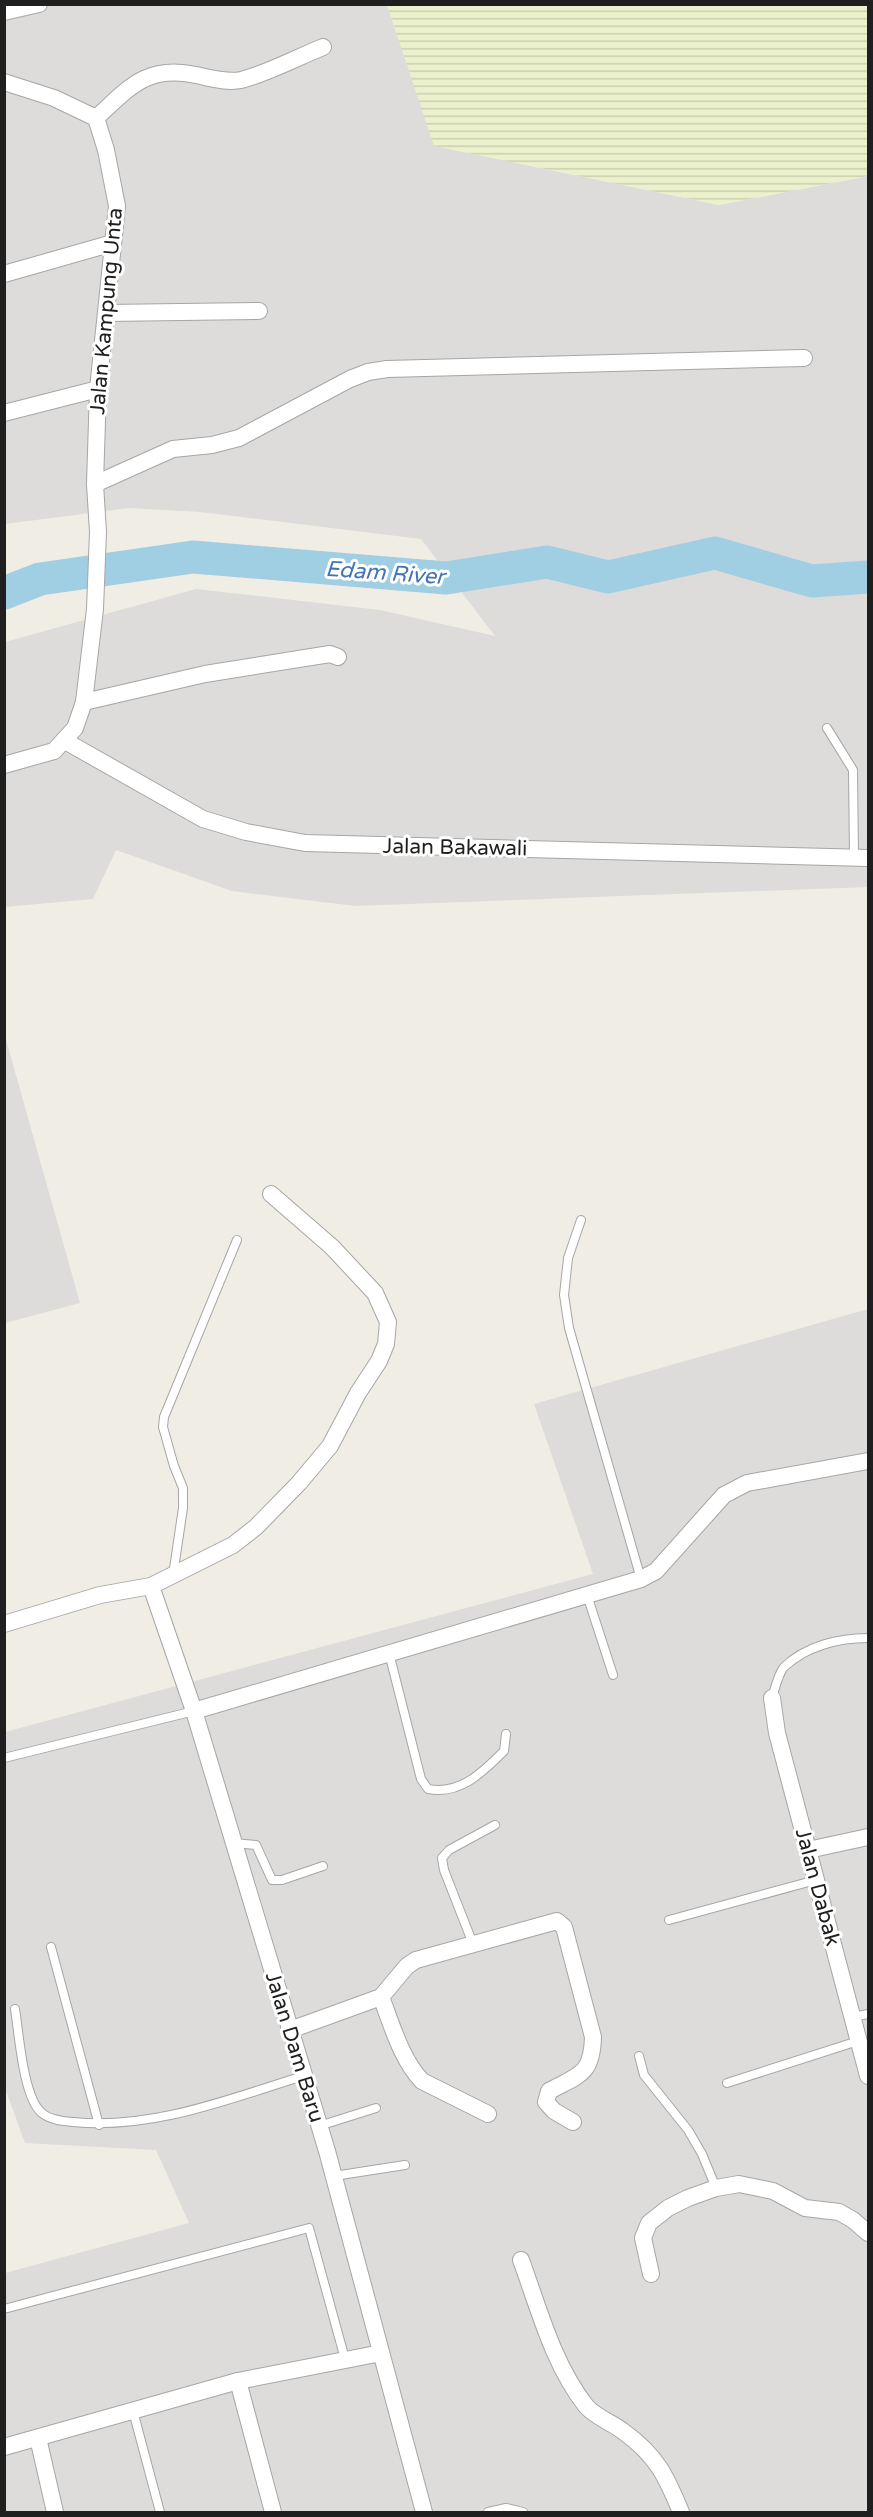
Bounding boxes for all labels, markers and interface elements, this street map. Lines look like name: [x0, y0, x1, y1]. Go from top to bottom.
street label: Jalan Kampung Unta: [85, 207, 128, 415]
water label: Edam River: [324, 556, 448, 590]
street label: Jalan Bakawali: [382, 834, 528, 861]
street label: Jalan Dabak: [790, 1826, 845, 1949]
street label: Jalan Dam Baru: [260, 1969, 329, 2125]

